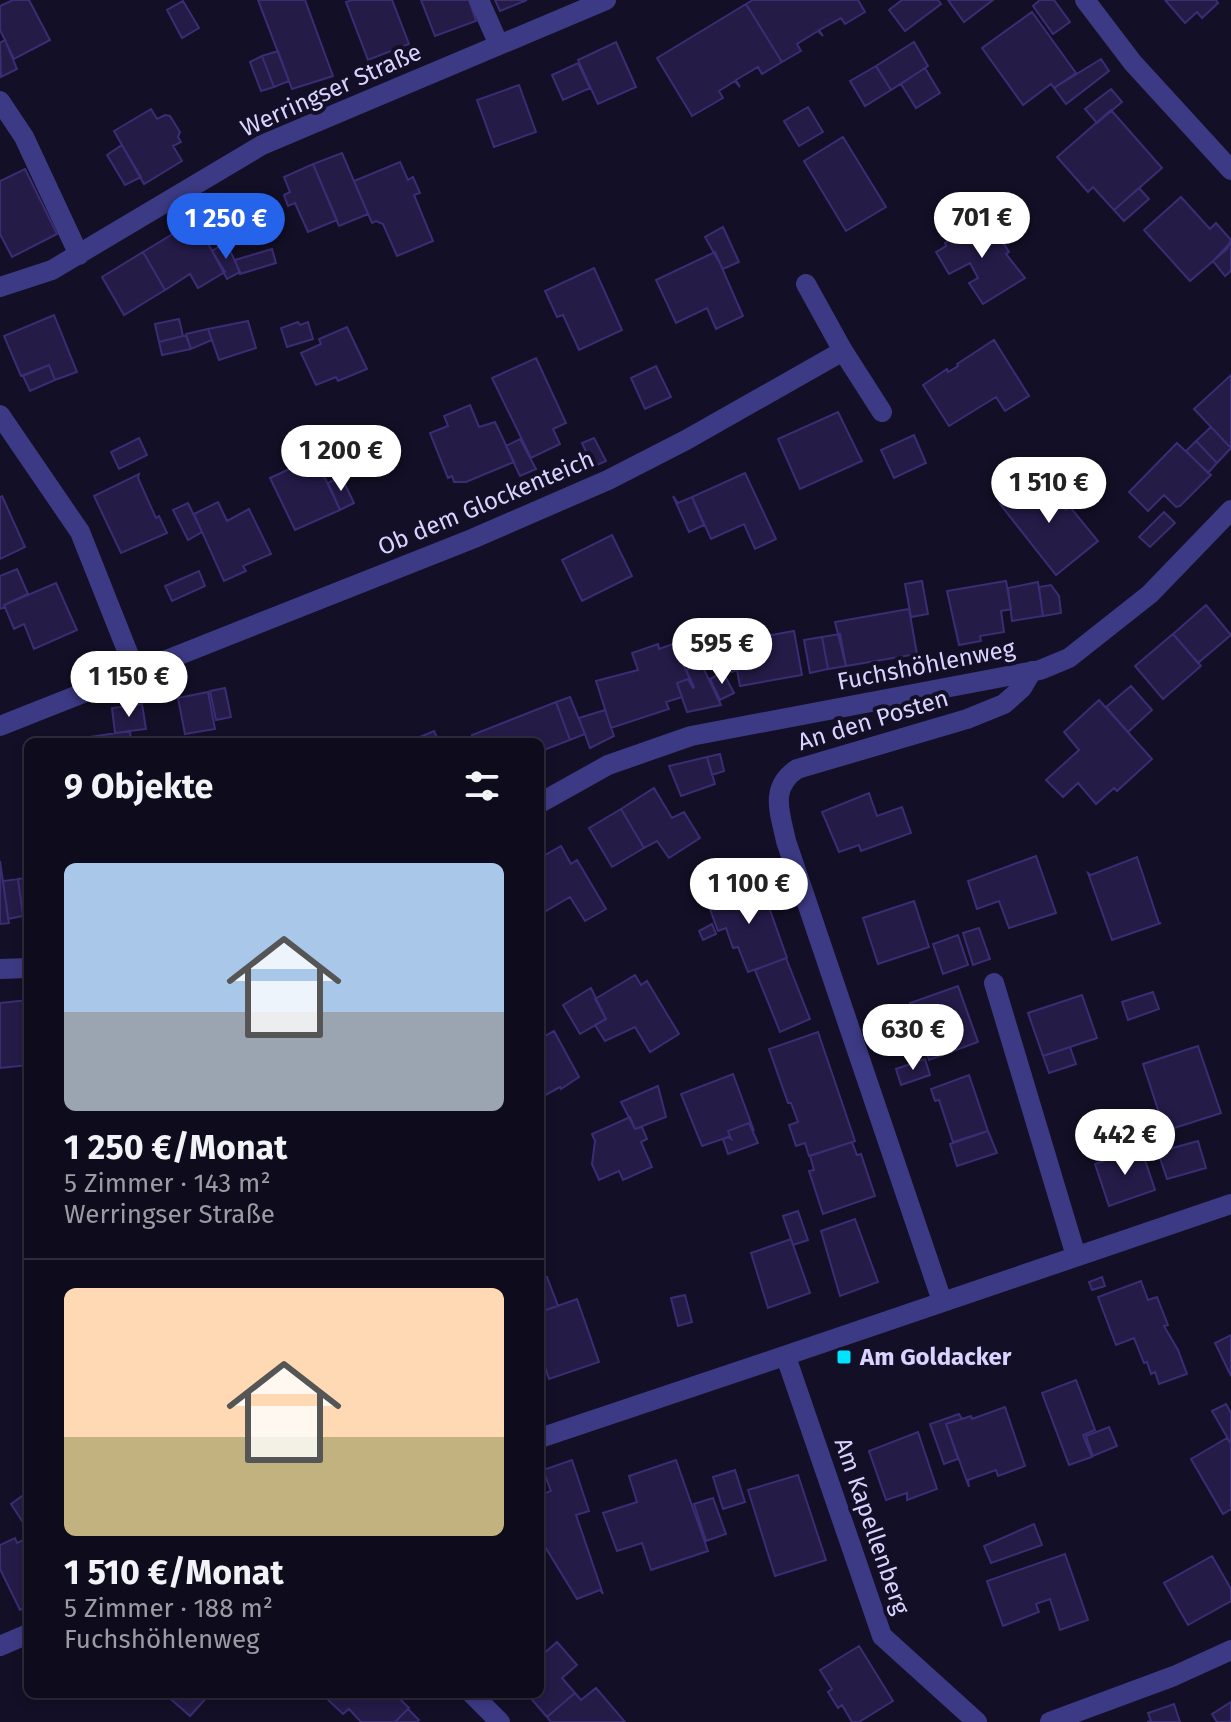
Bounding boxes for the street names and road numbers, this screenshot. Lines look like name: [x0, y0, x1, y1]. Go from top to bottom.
street label: Werringser Straße: [236, 38, 426, 142]
street label: Ob dem Glockenteich: [374, 445, 598, 561]
street label: Fuchshöhlenweg: [835, 634, 1018, 696]
street label: An den Posten: [794, 684, 952, 756]
street label: Am Kapellenberg: [829, 1434, 915, 1618]

